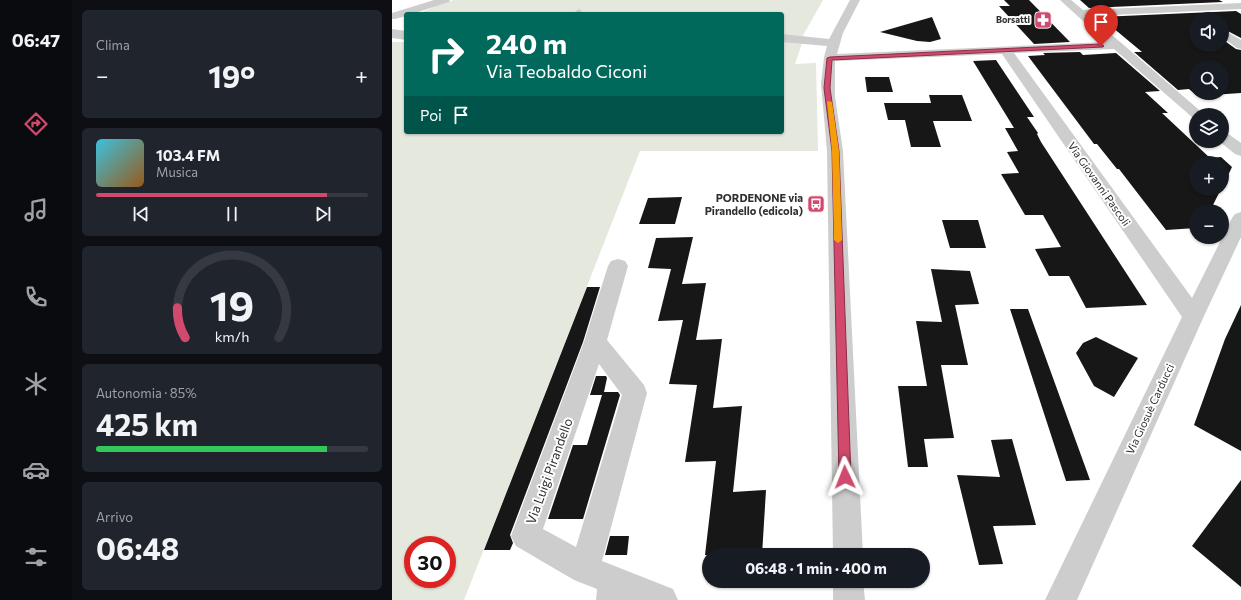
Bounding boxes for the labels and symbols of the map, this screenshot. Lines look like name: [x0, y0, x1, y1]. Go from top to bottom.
pin: [1084, 5, 1118, 46]
pharmacy icon: Borsatti: [1033, 10, 1053, 30]
place label: Borsatti: [996, 14, 1030, 25]
street label: Via Giovanni Pascoli: [1066, 139, 1133, 228]
place label: PORDENONE via Pirandello (edicola): [705, 191, 803, 217]
bus stop icon: PORDENONE via Pirandello (edicola): [806, 194, 826, 214]
street label: Via Giosuè Carducci: [1123, 361, 1176, 456]
street label: Via Luigi Pirandello: [522, 415, 576, 526]
position arrow: [824, 456, 866, 498]
speed limit sign: 30: [404, 536, 456, 588]

